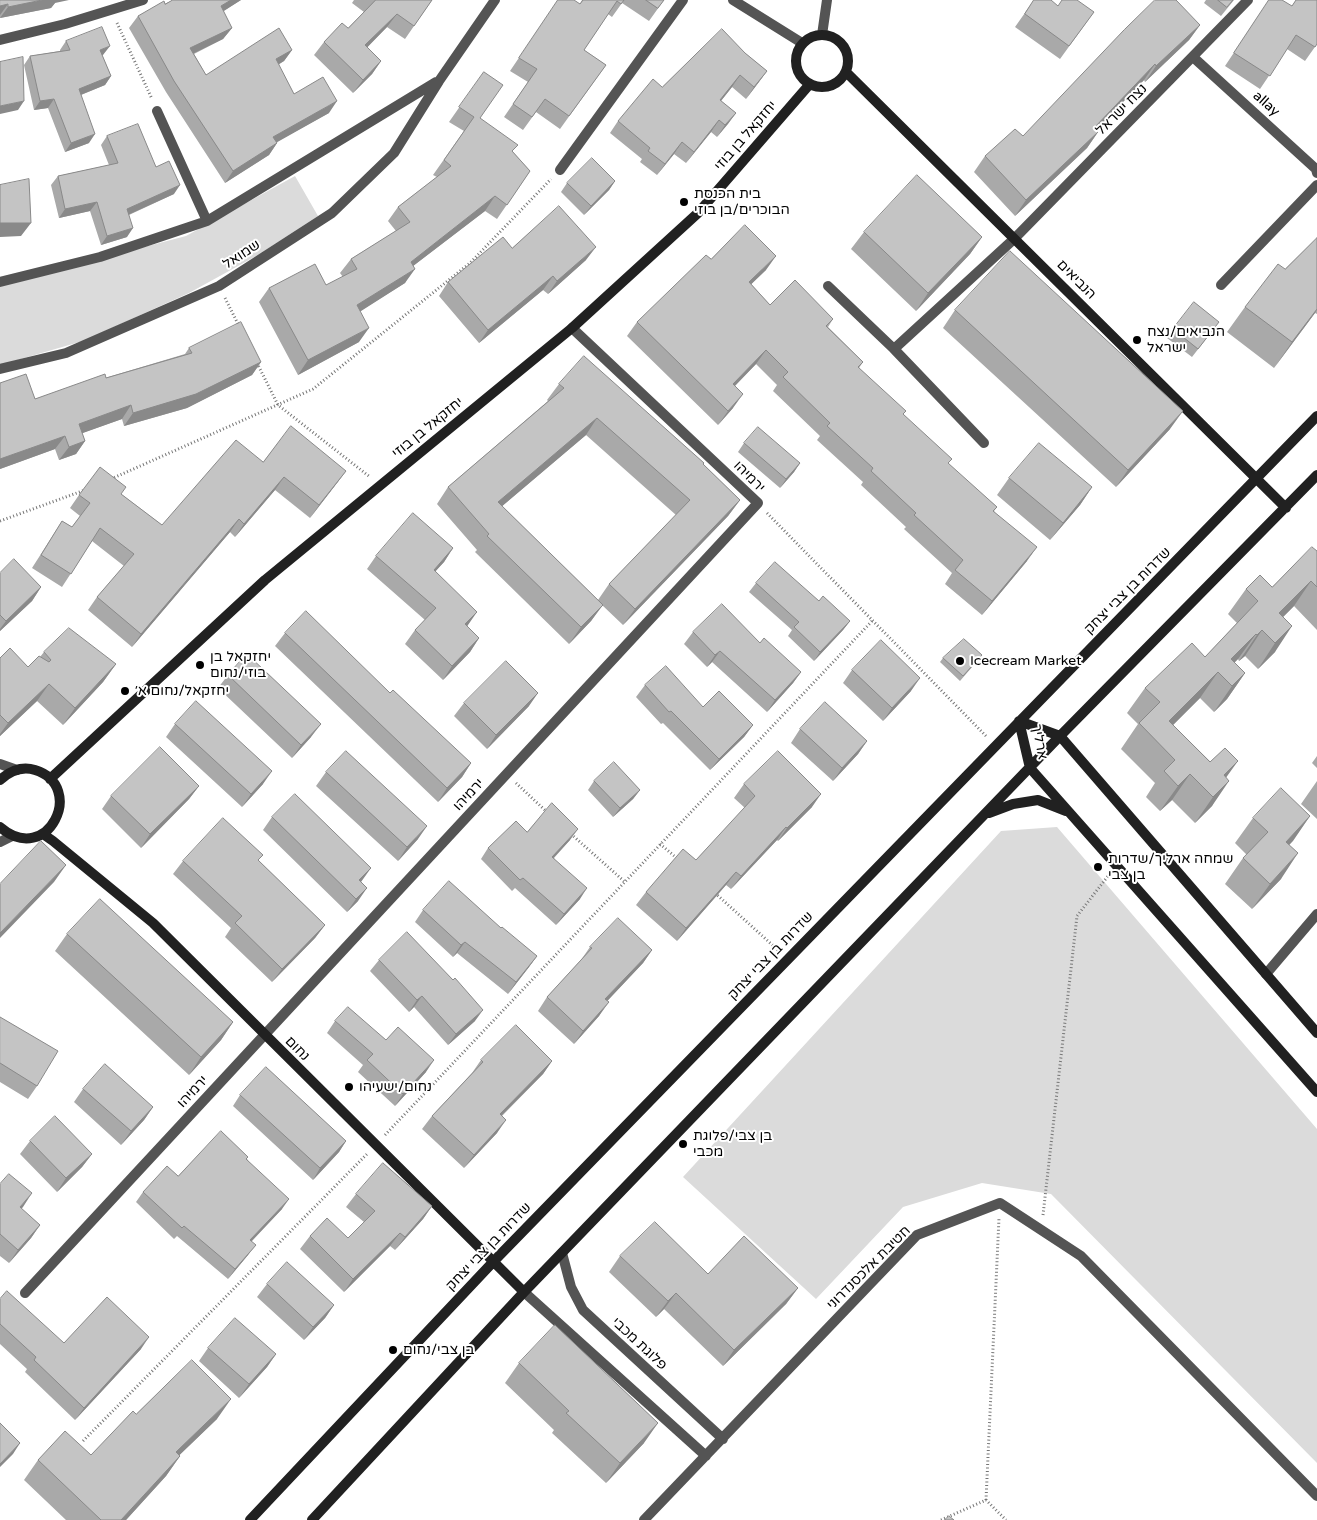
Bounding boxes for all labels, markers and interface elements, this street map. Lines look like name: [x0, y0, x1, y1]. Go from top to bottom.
street label: נצח ישראל: [1093, 81, 1151, 139]
street label: allay: [1249, 88, 1283, 120]
street label: יחזקאל בן בוזי: [711, 98, 781, 174]
place label: בית הכנסת הבוכרים/בן בוזי: [694, 186, 790, 218]
marker: בית הכנסת הבוכרים/בן בוזי: [678, 196, 690, 208]
street label: שמואל: [220, 237, 264, 273]
street label: הנביאים: [1053, 257, 1099, 303]
place label: הנביאים/נצח ישראל: [1147, 324, 1225, 357]
marker: הנביאים/נצח ישראל: [1131, 334, 1143, 346]
street label: יחזקאל בן בוזי: [389, 394, 467, 462]
street label: ירמיהו: [730, 458, 768, 496]
street label: שדרות בן צבי יצחק: [1081, 544, 1175, 638]
place label: יחזקאל בן בוזי/נחום: [210, 649, 271, 682]
place label: Icecream Market: [970, 653, 1082, 669]
marker: Icecream Market: [954, 655, 966, 667]
marker: יחזקאל בן בוזי/נחום: [194, 659, 206, 671]
place label: יחזקאל/נחום א׳: [135, 683, 229, 699]
marker: יחזקאל/נחום א׳: [119, 685, 131, 697]
street label: ארליך: [1027, 723, 1051, 761]
street label: ירמיהו: [450, 776, 488, 814]
place label: שמחה ארליך/שדרות בן צבי: [1108, 851, 1233, 884]
marker: שמחה ארליך/שדרות בן צבי: [1092, 861, 1104, 873]
street label: שדרות בן צבי יצחק: [725, 909, 817, 1003]
street label: נחום: [281, 1033, 313, 1065]
street label: ירמיהו: [174, 1073, 212, 1111]
place label: נחום/ישעיהו: [359, 1079, 432, 1095]
marker: נחום/ישעיהו: [343, 1081, 355, 1093]
place label: בן צבי/פלוגת מכבי: [693, 1128, 772, 1160]
marker: בן צבי/פלוגת מכבי: [677, 1138, 689, 1150]
street label: שדרות בן צבי יצחק: [443, 1200, 535, 1294]
street label: חטיבת אלכסנדרוני: [824, 1223, 914, 1313]
street label: פלוגת מכבי: [608, 1314, 670, 1374]
place label: בן צבי/נחום: [403, 1342, 475, 1358]
marker: בן צבי/נחום: [387, 1344, 399, 1356]

